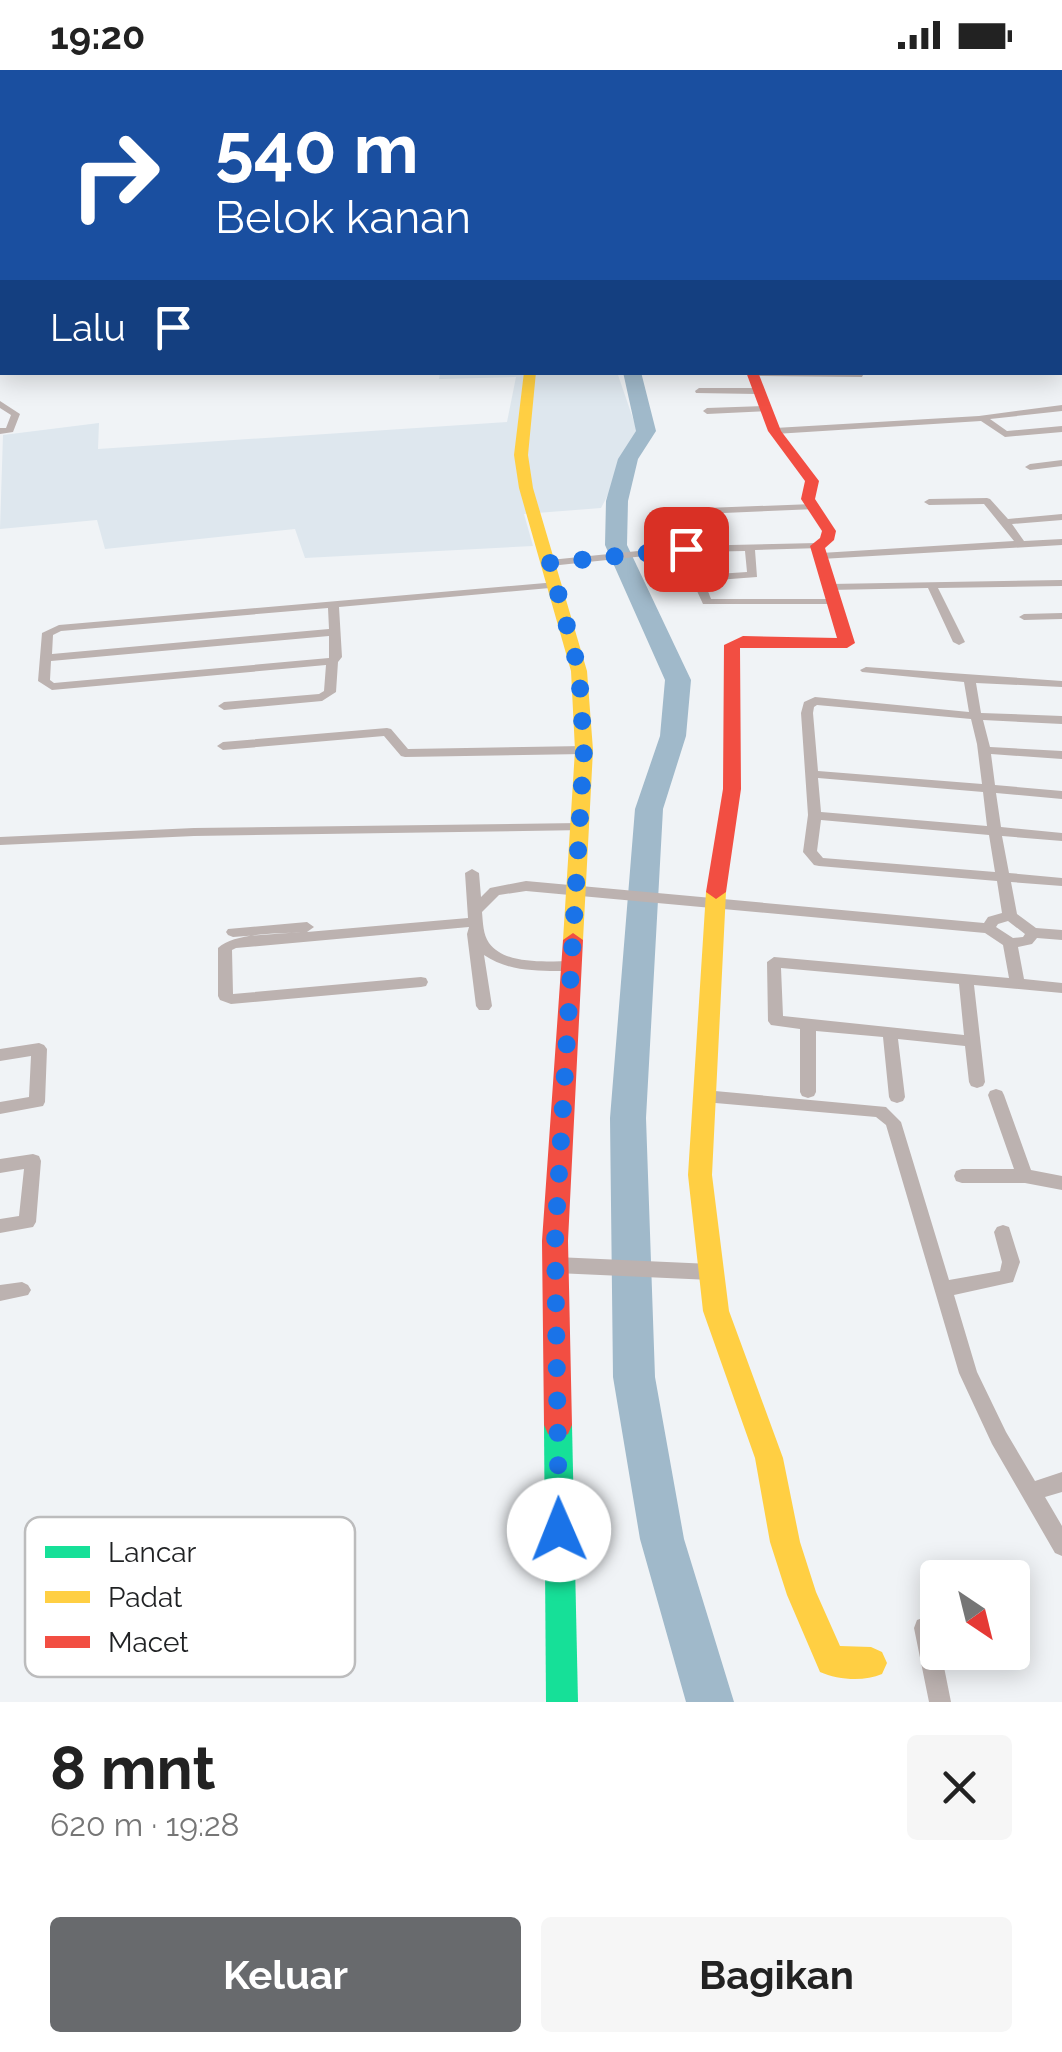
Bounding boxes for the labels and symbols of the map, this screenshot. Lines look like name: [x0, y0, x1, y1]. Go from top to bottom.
pin: [644, 507, 729, 592]
position arrow: [507, 1478, 611, 1582]
legend: [25, 1517, 355, 1677]
text: Lancar: [108, 1536, 197, 1569]
north arrow: [920, 1560, 1030, 1670]
text: Padat: [108, 1581, 183, 1614]
text: Macet: [108, 1626, 189, 1659]

